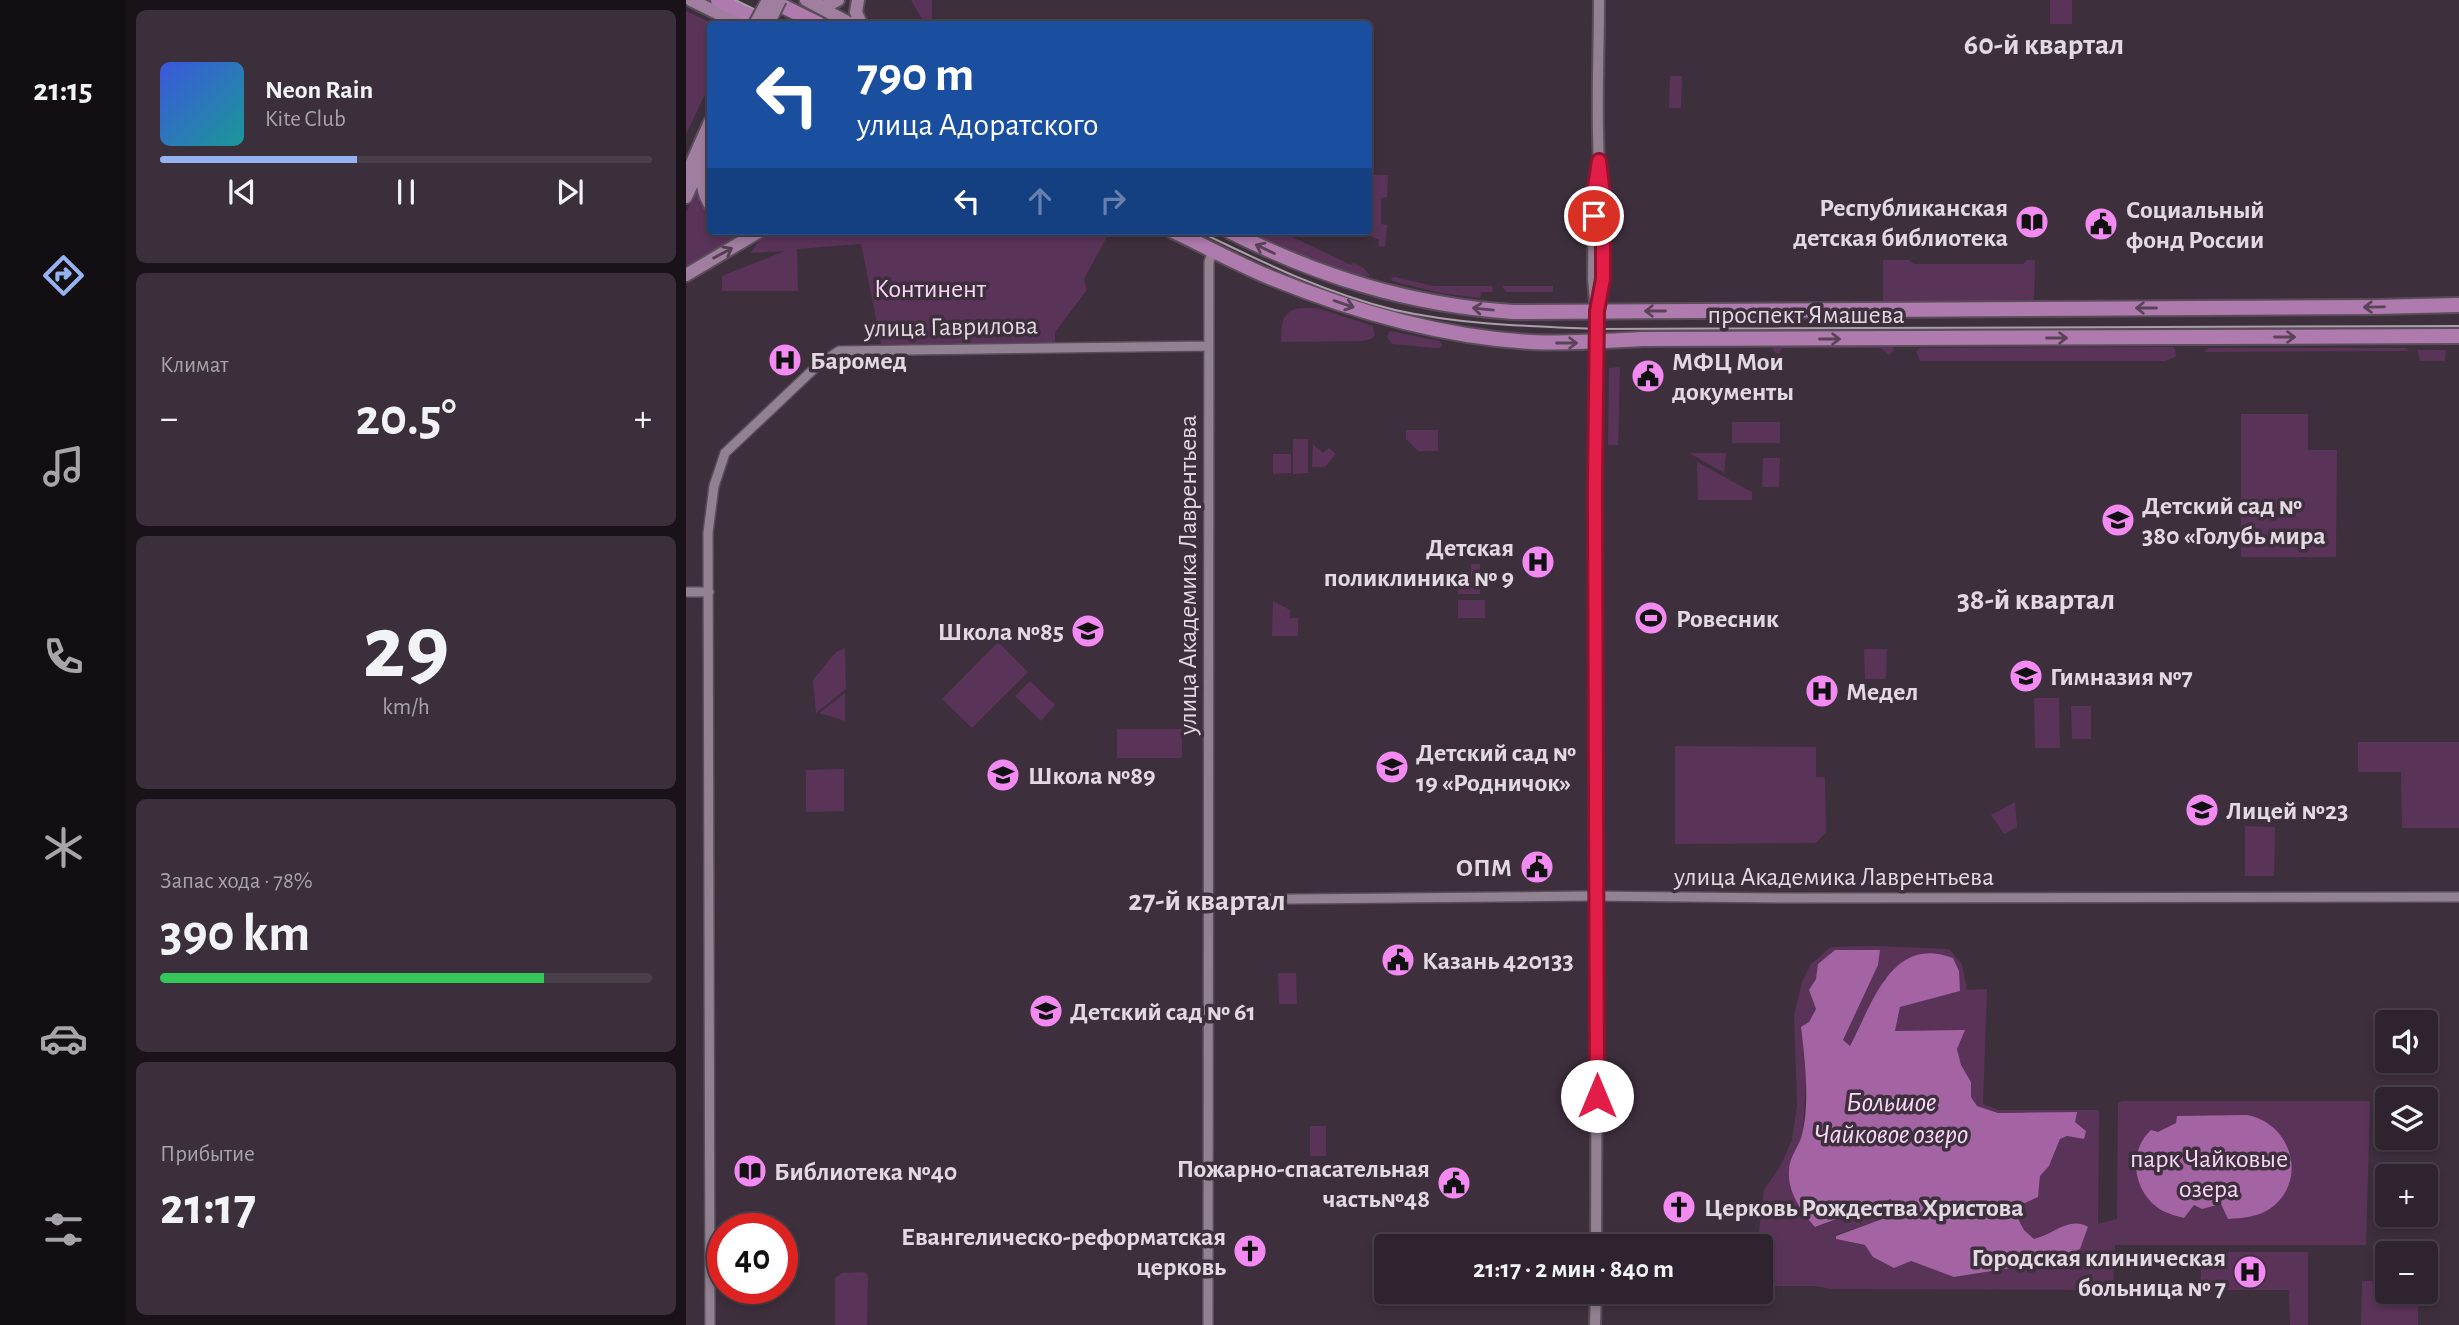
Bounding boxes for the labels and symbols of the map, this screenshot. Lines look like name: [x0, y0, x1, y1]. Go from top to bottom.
district label: 60-й квартал: [1964, 30, 2124, 60]
pin: [1564, 186, 1624, 246]
place label: Республиканская детская библиотека: [1793, 195, 2008, 251]
place label: Социальный фонд России: [2126, 197, 2265, 253]
library icon: Республиканская детская библиотека: [2013, 203, 2051, 241]
public building icon: Социальный фонд России: [2082, 205, 2120, 243]
one-way arrow: [1255, 242, 1276, 256]
one-way arrow: [712, 246, 733, 259]
park label: Континент: [874, 276, 987, 302]
one-way arrow: [1332, 299, 1354, 311]
one-way arrow: [2362, 300, 2385, 314]
one-way arrow: [2135, 301, 2158, 315]
one-way arrow: [1472, 302, 1495, 315]
street label: проспект Ямашева: [1707, 302, 1905, 328]
one-way arrow: [1644, 304, 1667, 318]
street label: улица Гаврилова: [863, 312, 1038, 342]
one-way arrow: [2273, 330, 2296, 344]
one-way arrow: [2046, 331, 2069, 345]
one-way arrow: [1818, 332, 1841, 346]
one-way arrow: [1555, 336, 1578, 350]
hospital icon: Баромед: [766, 341, 804, 379]
place label: Баромед: [810, 348, 907, 374]
place label: МФЦ Мои документы: [1672, 349, 1794, 405]
public building icon: МФЦ Мои документы: [1629, 357, 1667, 395]
street label: улица Академика Лаврентьева: [1175, 415, 1201, 736]
place label: Детский сад № 380 «Голубь мира: [2142, 493, 2326, 549]
school or university icon: Детский сад № 380 «Голубь мира: [2099, 501, 2137, 539]
place label: Детская поликлиника № 9: [1324, 535, 1514, 591]
hospital icon: Детская поликлиника № 9: [1519, 543, 1557, 581]
district label: 38-й квартал: [1957, 585, 2115, 615]
sports icon: Ровесник: [1632, 599, 1670, 637]
place label: Ровесник: [1676, 606, 1779, 632]
school or university icon: Школа №85: [1069, 612, 1107, 650]
place label: Школа №85: [938, 619, 1064, 645]
school or university icon: Гимназия №7: [2007, 657, 2045, 695]
place label: Гимназия №7: [2050, 664, 2193, 690]
hospital icon: Медел: [1803, 672, 1841, 710]
place label: Медел: [1846, 679, 1918, 705]
place label: Детский сад № 19 «Родничок»: [1416, 740, 1576, 796]
school or university icon: Детский сад № 19 «Родничок»: [1373, 748, 1411, 786]
school or university icon: Школа №89: [984, 756, 1022, 794]
place label: Школа №89: [1028, 763, 1156, 789]
school or university icon: Лицей №23: [2183, 791, 2221, 829]
place label: Лицей №23: [2226, 798, 2348, 824]
public building icon: ОПМ: [1518, 848, 1556, 886]
place label: ОПМ: [1456, 855, 1512, 881]
street label: улица Академика Лаврентьева: [1673, 864, 1994, 890]
district label: 27-й квартал: [1128, 886, 1286, 916]
public building icon: Казань 420133: [1379, 941, 1417, 979]
place label: Казань 420133: [1422, 948, 1574, 974]
school or university icon: Детский сад № 61: [1027, 992, 1065, 1030]
place label: Детский сад № 61: [1070, 999, 1256, 1025]
position arrow: [1560, 1059, 1634, 1133]
water label: Большое Чайковое озеро: [1814, 1089, 1968, 1149]
park label: парк Чайковые озера: [2130, 1146, 2288, 1202]
library icon: Библиотека №40: [731, 1152, 769, 1190]
place label: Пожарно-спасательная часть№48: [1177, 1156, 1430, 1212]
place label: Библиотека №40: [774, 1159, 957, 1185]
public building icon: Пожарно-спасательная часть№48: [1435, 1164, 1473, 1202]
church icon: Церковь Рождества Христова: [1660, 1188, 1698, 1226]
place label: Церковь Рождества Христова: [1704, 1195, 2024, 1221]
speed limit sign: 40: [707, 1213, 798, 1304]
place label: Евангелическо-реформатская церковь: [901, 1224, 1226, 1280]
church icon: Евангелическо-реформатская церковь: [1231, 1232, 1269, 1270]
place label: Городская клиническая больница № 7: [1972, 1245, 2226, 1301]
hospital icon: Городская клиническая больница № 7: [2231, 1253, 2269, 1291]

